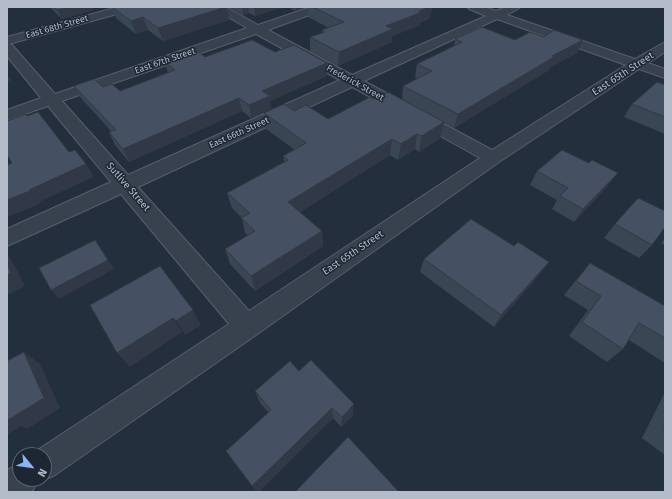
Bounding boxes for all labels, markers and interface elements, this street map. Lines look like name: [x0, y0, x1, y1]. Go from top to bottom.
street label: East 68th Street: [25, 13, 89, 41]
street label: East 67th Street: [133, 46, 197, 76]
street label: East 65th Street: [590, 50, 656, 98]
street label: Frederick Street: [324, 63, 386, 103]
street label: East 66th Street: [207, 115, 271, 151]
street label: Sutlive Street: [104, 160, 152, 214]
street label: East 65th Street: [320, 228, 386, 278]
north arrow: [12, 447, 52, 487]
text: N: [35, 466, 50, 479]

